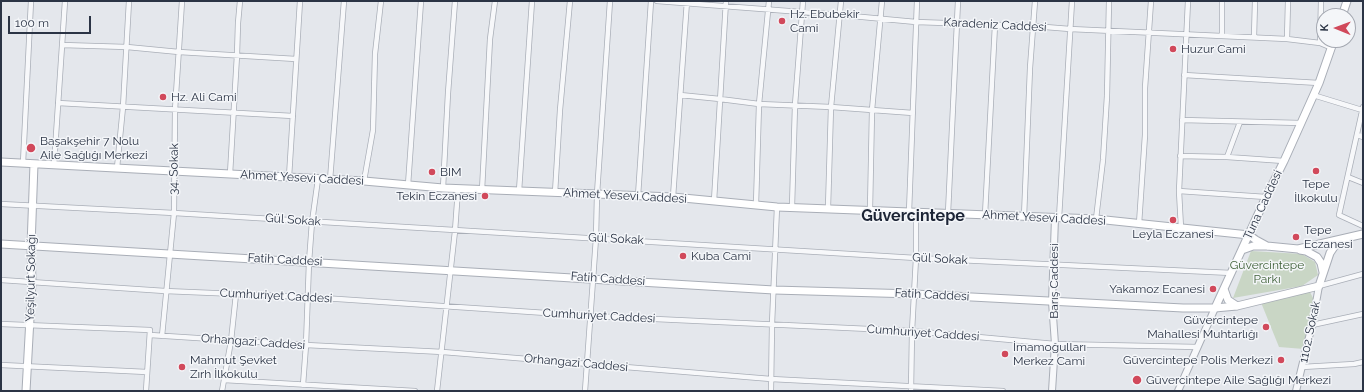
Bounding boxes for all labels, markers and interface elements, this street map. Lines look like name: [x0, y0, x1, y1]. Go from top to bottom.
place label: Hz. Ebubekir Cami: [790, 7, 860, 35]
scale bar: [10, 8, 93, 34]
north arrow: [1316, 8, 1356, 48]
street label: Karadeniz Caddesi: [943, 15, 1047, 35]
text: 100 m: [15, 16, 49, 30]
marker: Hz. Ebubekir Cami: [777, 16, 787, 26]
text: K: [1318, 24, 1331, 32]
place label: Huzur Cami: [1181, 42, 1246, 56]
marker: Huzur Cami: [1168, 44, 1178, 54]
place label: Hz. Ali Cami: [171, 90, 237, 104]
marker: Hz. Ali Cami: [158, 92, 168, 102]
place label: Başakşehir 7 Nolu Aile Sağlığı Merkezi: [40, 134, 148, 162]
marker: Başakşehir 7 Nolu Aile Sağlığı Merkezi: [25, 142, 37, 154]
street label: 34. Sokak: [166, 143, 182, 195]
place label: BIM: [440, 165, 461, 179]
marker: Tepe İlkokulu: [1311, 166, 1321, 176]
marker: BIM: [427, 167, 437, 177]
street label: Ahmet Yesevi Caddesi: [240, 168, 364, 188]
street label: Tuna Caddesi: [1241, 168, 1285, 242]
place label: Tepe İlkokulu: [1294, 177, 1338, 205]
street label: Ahmet Yesevi Caddesi: [563, 186, 687, 206]
place label: Tekin Eczanesi: [396, 189, 477, 203]
marker: Tekin Eczanesi: [480, 191, 490, 201]
district label: Güvercintepe: [861, 206, 965, 226]
street label: Ahmet Yesevi Caddesi: [982, 208, 1106, 228]
street label: Gül Sokak: [265, 211, 321, 229]
marker: Leyla Eczanesi: [1168, 215, 1178, 225]
place label: Tepe Eczanesi: [1304, 223, 1353, 251]
place label: Leyla Eczanesi: [1132, 227, 1214, 241]
street label: Gül Sokak: [588, 230, 644, 248]
marker: Tepe Eczanesi: [1291, 232, 1301, 242]
street label: Yeşilyurt Sokağı: [23, 234, 39, 322]
street label: Barış Caddesi: [1047, 243, 1061, 319]
place label: Kuba Cami: [691, 249, 751, 263]
street label: Gül Sokak: [912, 250, 968, 268]
street label: Fatih Caddesi: [247, 251, 323, 269]
marker: Kuba Cami: [678, 251, 688, 261]
park label: Güvercintepe Parkı: [1230, 258, 1304, 286]
street label: Fatih Caddesi: [570, 269, 646, 289]
place label: Yakamoz Ecanesi: [1109, 282, 1205, 296]
marker: Yakamoz Ecanesi: [1208, 284, 1218, 294]
street label: Cumhuriyet Caddesi: [219, 286, 333, 306]
street label: Fatih Caddesi: [894, 286, 970, 304]
street label: 1102. Sokak: [1296, 300, 1324, 364]
street label: Cumhuriyet Caddesi: [542, 306, 656, 326]
place label: Güvercintepe Mahallesi Muhtarlığı: [1147, 313, 1258, 341]
street label: Cumhuriyet Caddesi: [866, 322, 980, 344]
marker: Güvercintepe Mahallesi Muhtarlığı: [1261, 322, 1271, 332]
street label: Orhangazi Caddesi: [200, 331, 306, 353]
place label: İmamoğulları Merkez Cami: [1013, 340, 1086, 368]
marker: İmamoğulları Merkez Cami: [1000, 349, 1010, 359]
street label: Orhangazi Caddesi: [523, 351, 629, 375]
place label: Mahmut Şevket Zırh İlkokulu: [190, 353, 277, 381]
place label: Güvercintepe Polis Merkezi: [1123, 353, 1273, 367]
marker: Güvercintepe Polis Merkezi: [1276, 355, 1286, 365]
marker: Mahmut Şevket Zırh İlkokulu: [177, 362, 187, 372]
place label: Güvercintepe Aile Sağlığı Merkezi: [1146, 373, 1331, 387]
marker: Güvercintepe Aile Sağlığı Merkezi: [1131, 374, 1143, 386]

